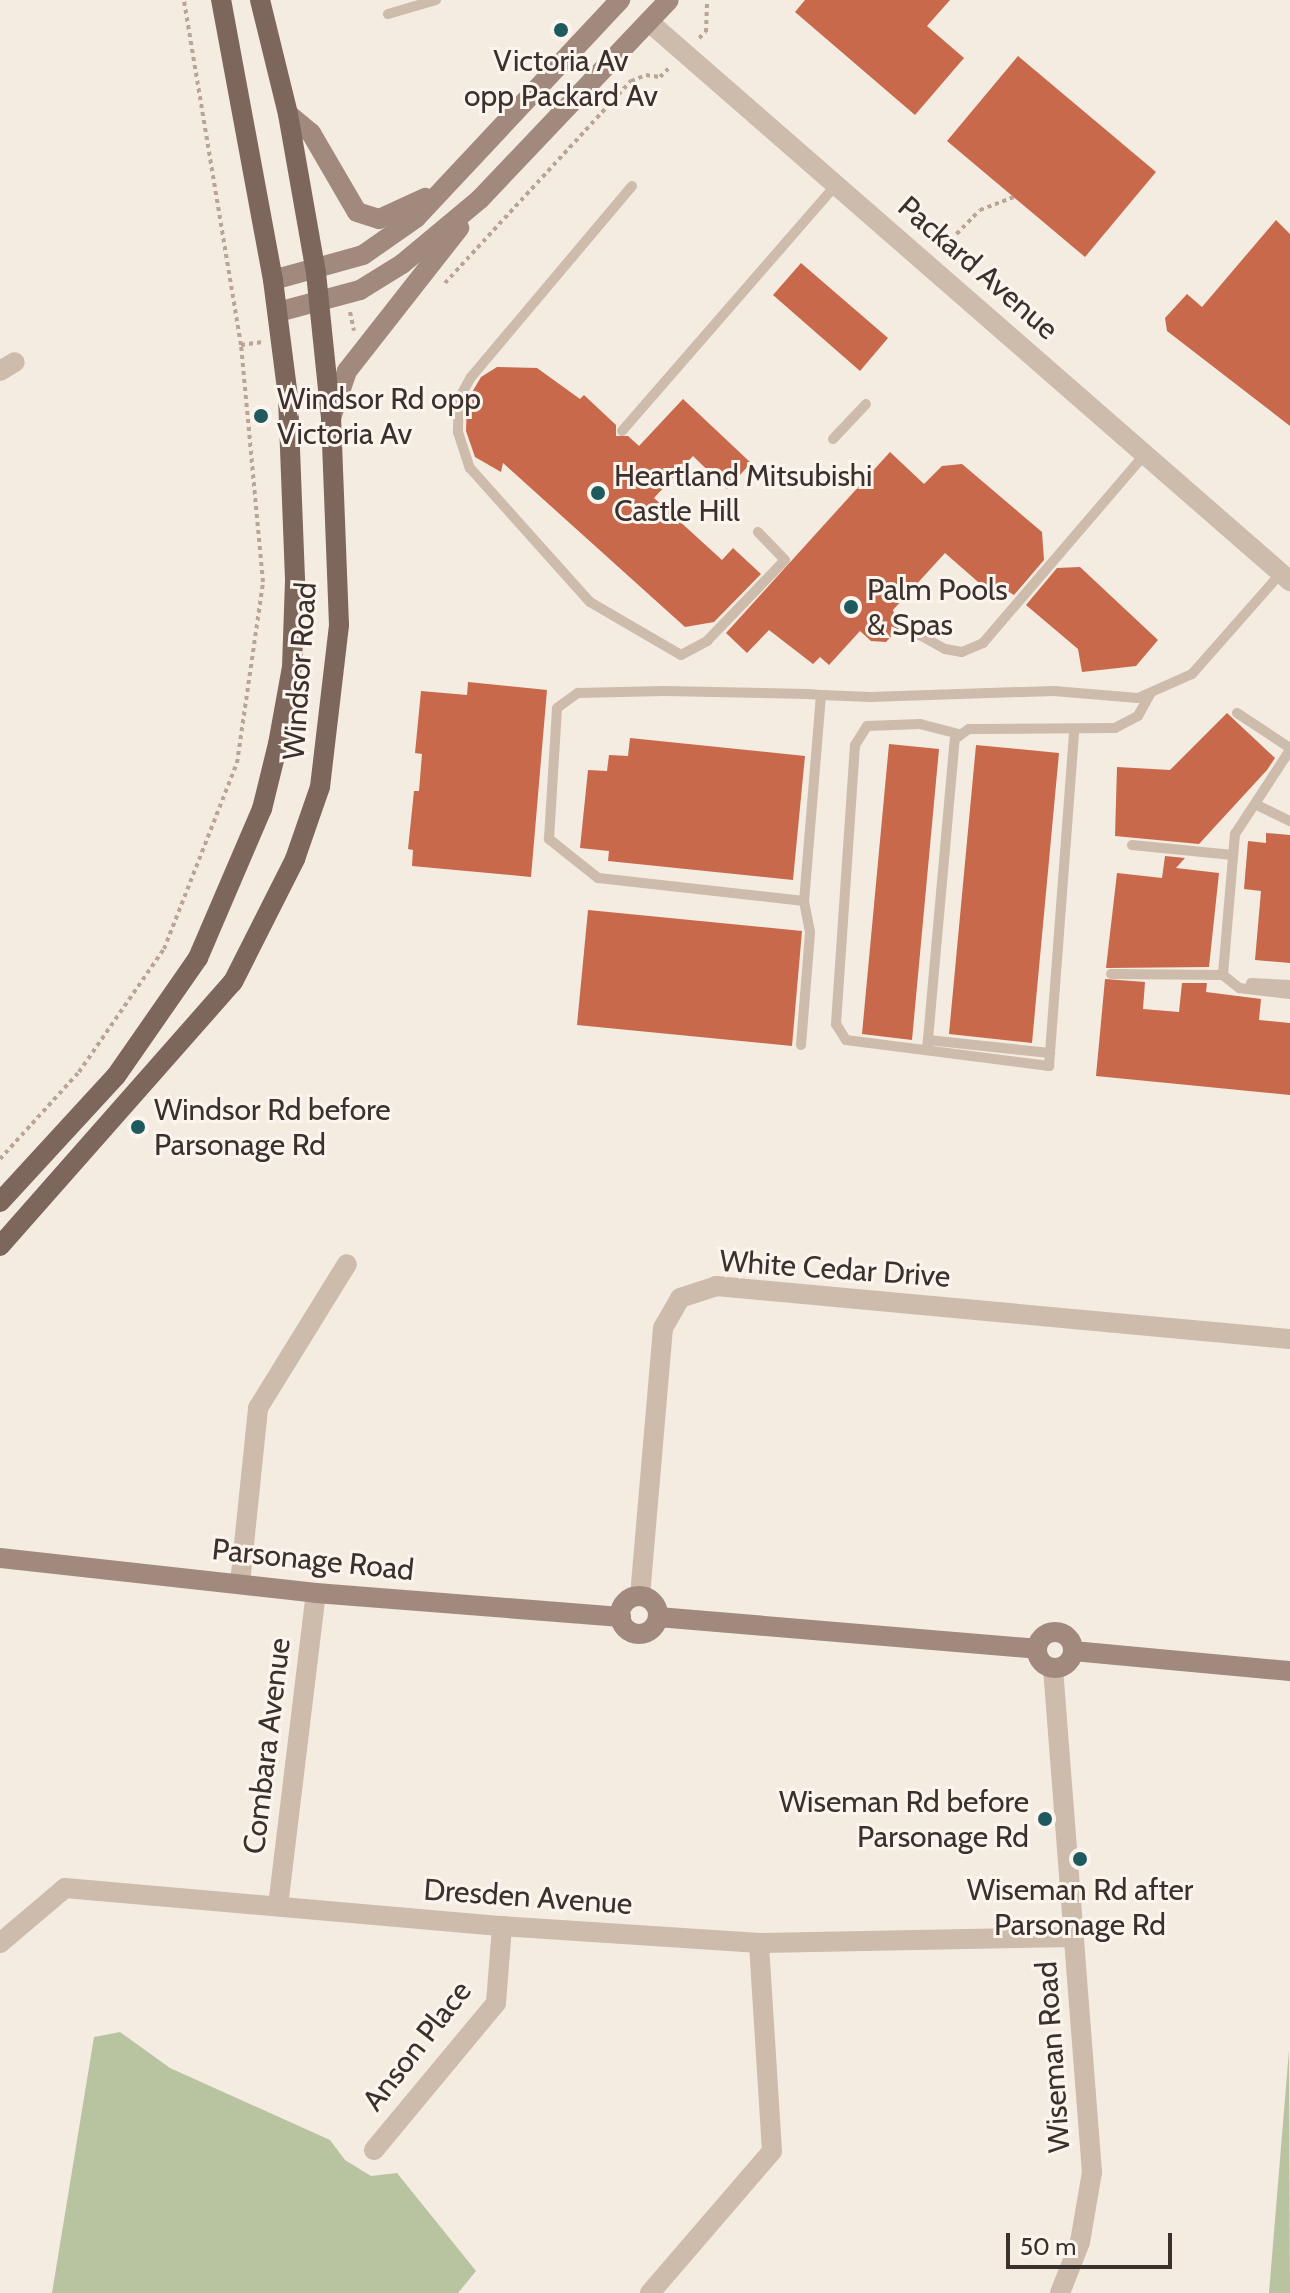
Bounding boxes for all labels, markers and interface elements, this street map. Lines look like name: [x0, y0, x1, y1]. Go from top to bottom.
marker: Victoria Av opp Packard Av: [552, 21, 570, 39]
place label: Victoria Av opp Packard Av: [464, 43, 658, 114]
street label: Packard Avenue: [891, 189, 1065, 347]
place label: Windsor Rd opp Victoria Av: [277, 381, 481, 452]
marker: Windsor Rd opp Victoria Av: [252, 407, 270, 425]
place label: Heartland Mitsubishi Castle Hill: [614, 458, 872, 528]
marker: Heartland Mitsubishi Castle Hill: [589, 484, 607, 502]
place label: Palm Pools & Spas: [867, 572, 1008, 642]
street label: Windsor Road: [276, 581, 324, 761]
marker: Palm Pools & Spas: [842, 598, 860, 616]
place label: Windsor Rd before Parsonage Rd: [154, 1092, 391, 1162]
marker: Windsor Rd before Parsonage Rd: [129, 1118, 147, 1136]
street label: White Cedar Drive: [718, 1243, 952, 1295]
street label: Parsonage Road: [210, 1531, 416, 1589]
street label: Combara Avenue: [236, 1636, 298, 1856]
place label: Wiseman Rd before Parsonage Rd: [779, 1784, 1029, 1854]
marker: Wiseman Rd before Parsonage Rd: [1036, 1810, 1054, 1828]
marker: Wiseman Rd after Parsonage Rd: [1071, 1850, 1089, 1868]
street label: Dresden Avenue: [422, 1872, 634, 1922]
place label: Wiseman Rd after Parsonage Rd: [967, 1872, 1193, 1942]
street label: Wiseman Road: [1028, 1960, 1078, 2154]
street label: Anson Place: [355, 1974, 479, 2118]
scale bar: [1010, 2217, 1176, 2267]
text: 50 m: [1020, 2232, 1076, 2261]

